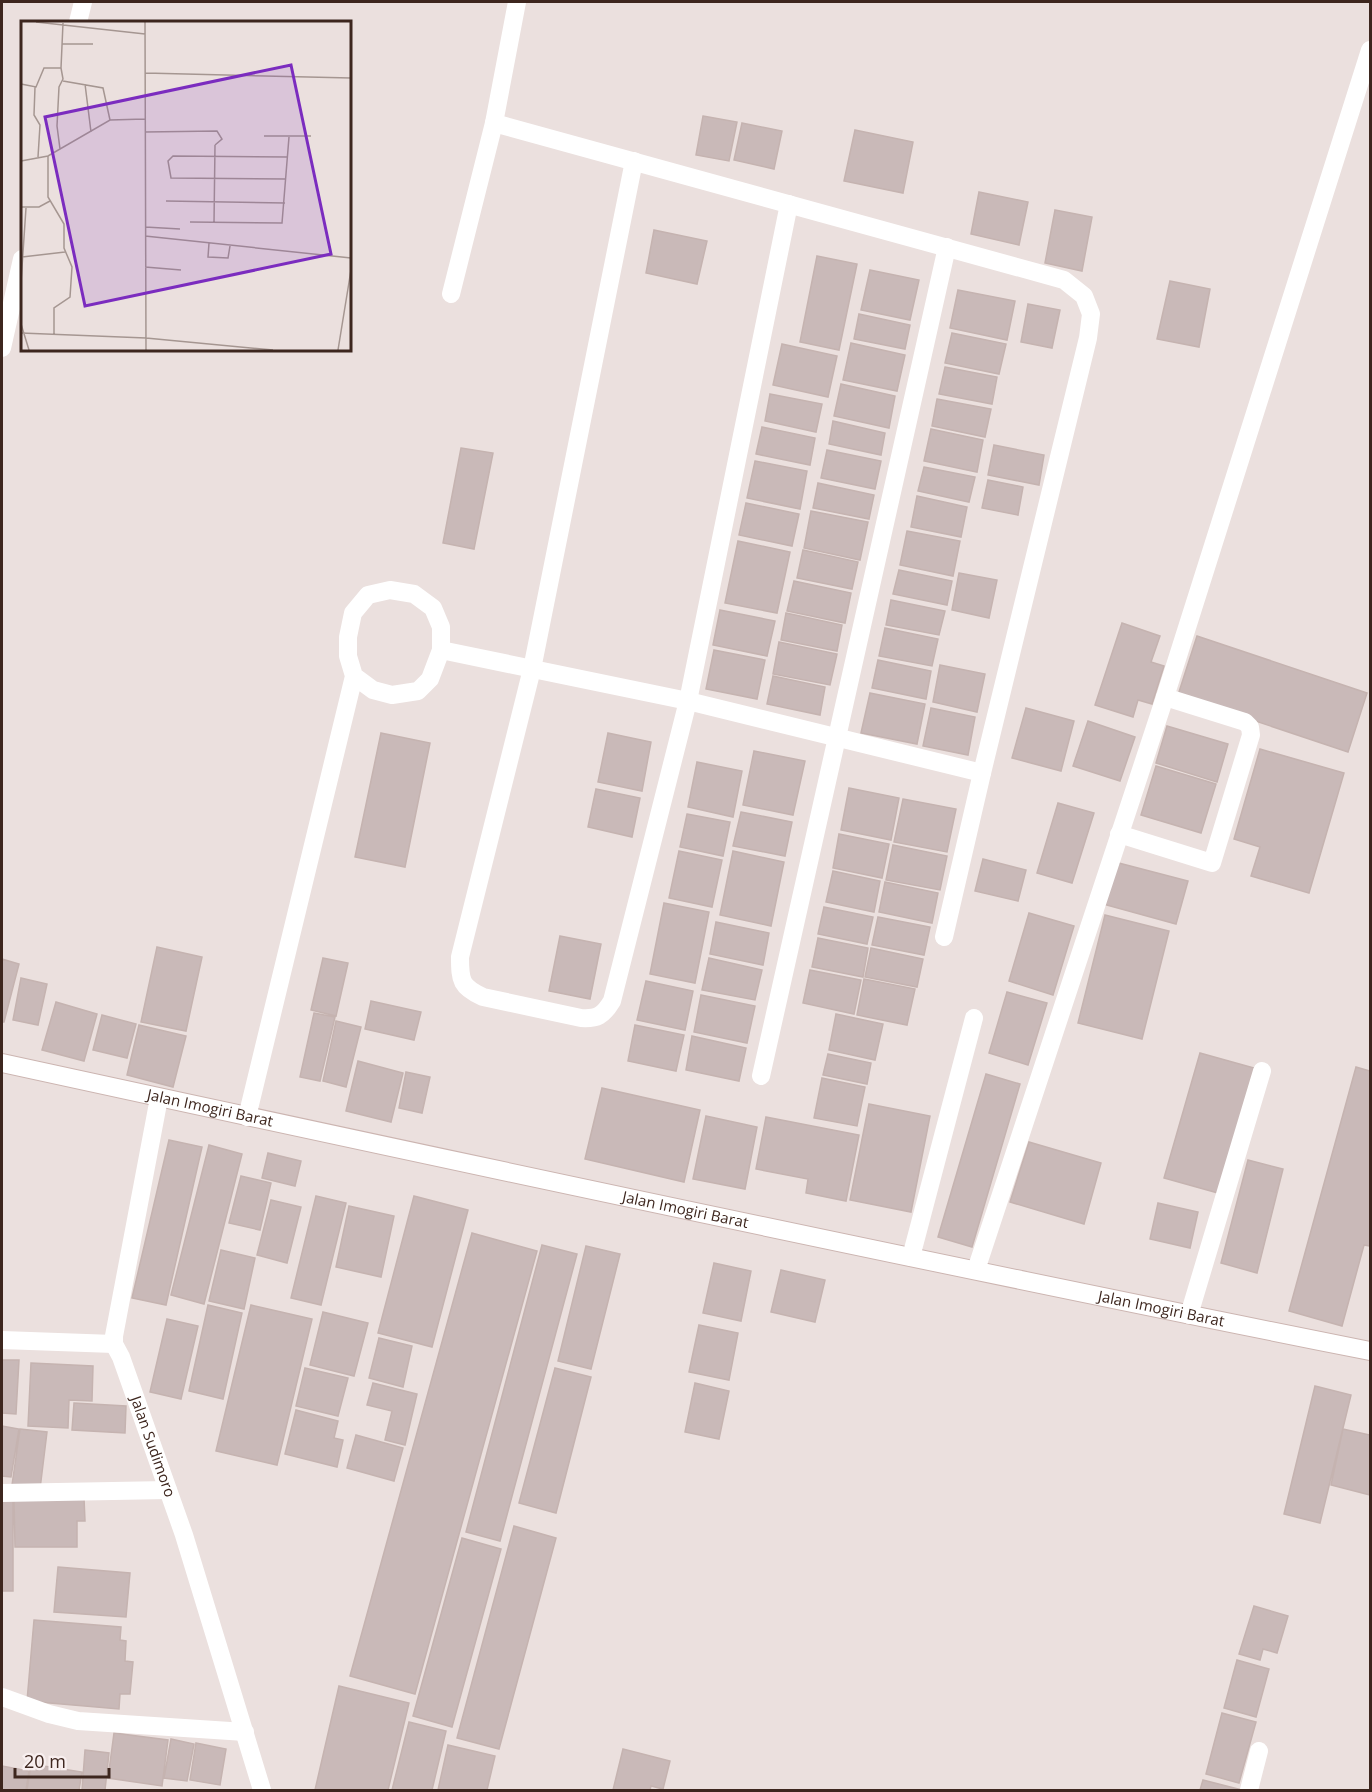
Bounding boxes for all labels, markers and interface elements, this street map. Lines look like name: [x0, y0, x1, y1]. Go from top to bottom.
inset map: [21, 21, 351, 351]
street label: Jalan Imogiri Barat: [144, 1083, 275, 1131]
street label: Jalan Imogiri Barat: [619, 1186, 750, 1232]
street label: Jalan Imogiri Barat: [1095, 1285, 1226, 1331]
street label: Jalan Sudimoro: [126, 1391, 181, 1500]
scale bar: [15, 1741, 110, 1779]
text: 20 m: [24, 1749, 66, 1773]

